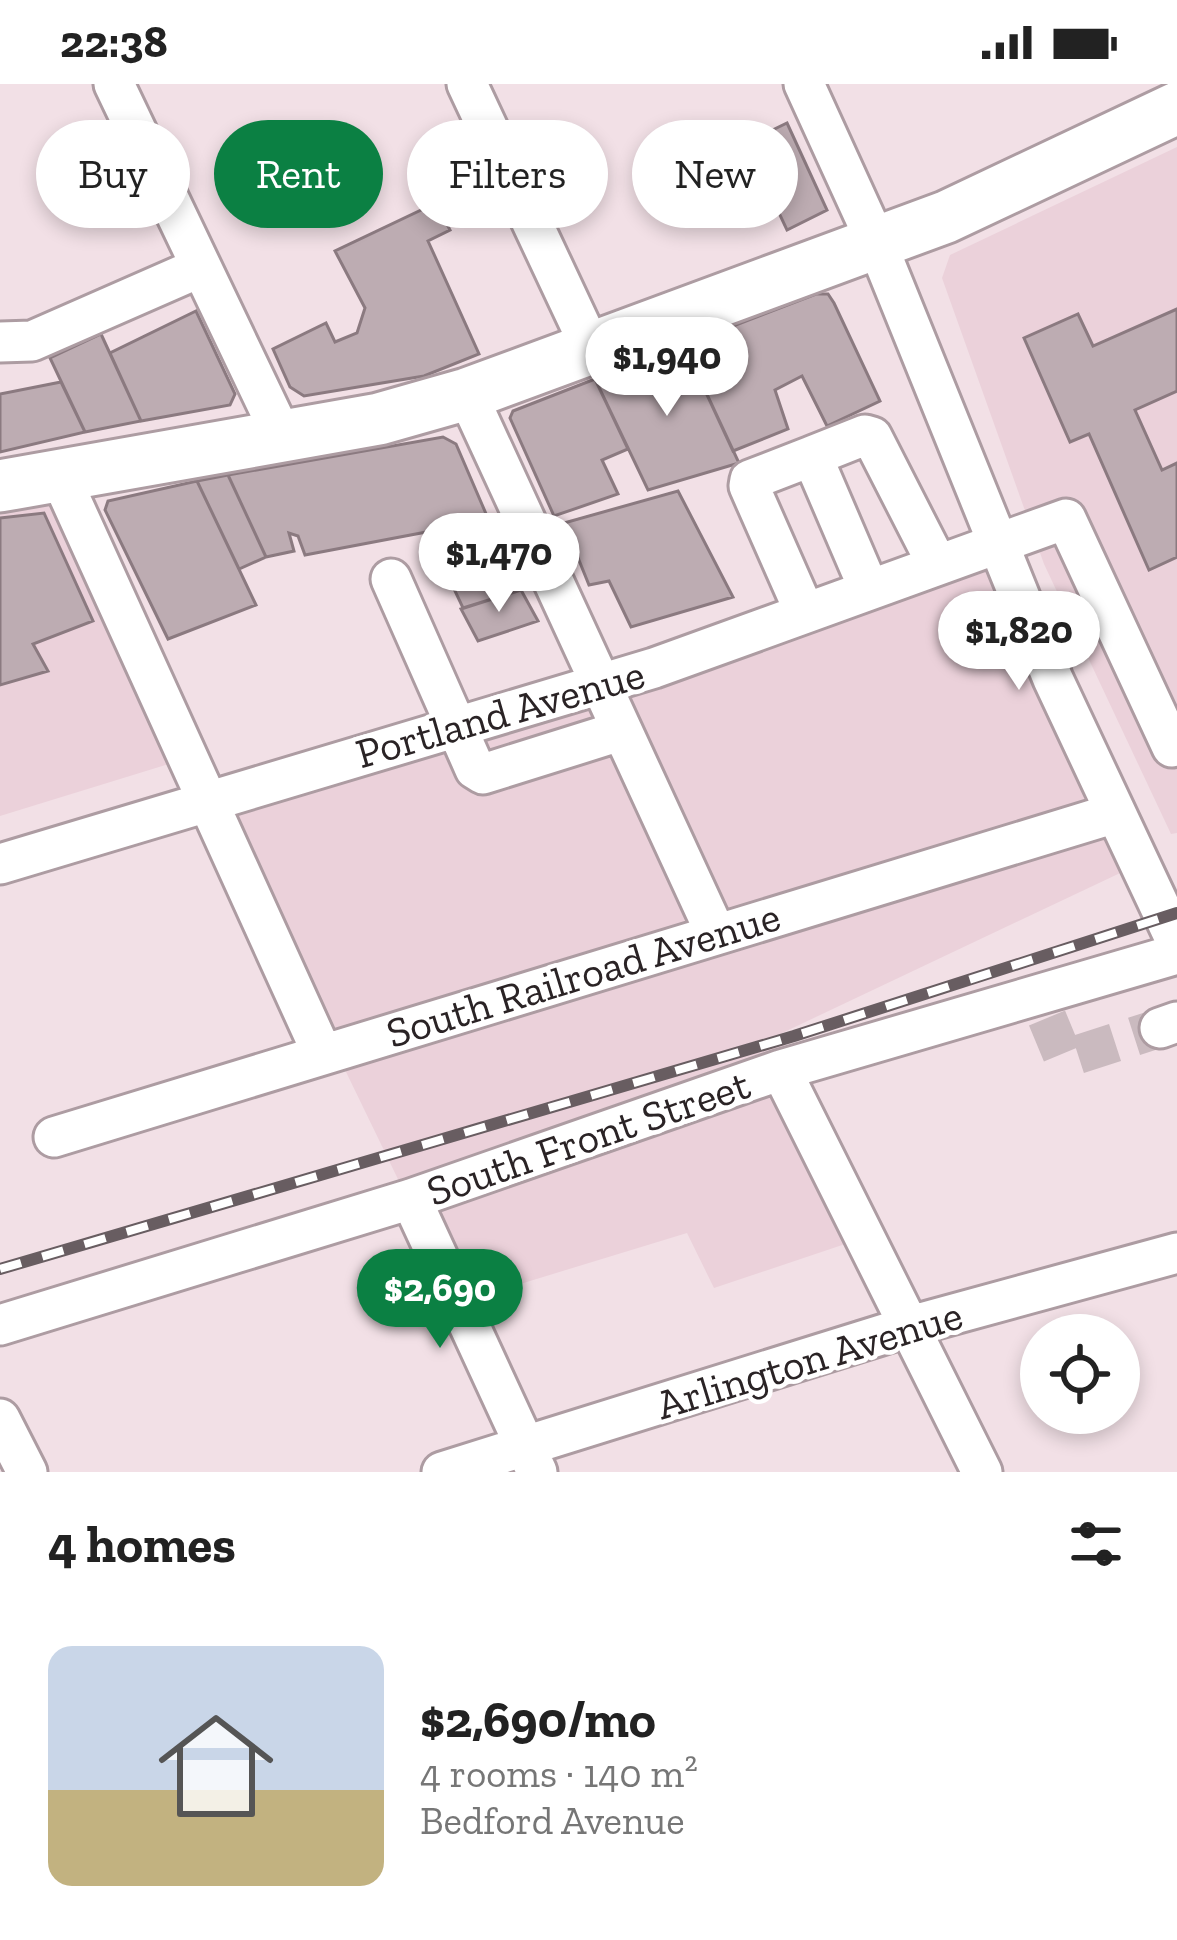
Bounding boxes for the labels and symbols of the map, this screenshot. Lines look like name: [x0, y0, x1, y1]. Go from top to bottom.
pin: $1,940: [569, 317, 765, 419]
pin: $1,470: [401, 513, 597, 615]
pin: $1,820: [921, 591, 1117, 693]
street label: Portland Avenue: [350, 648, 650, 779]
street label: South Railroad Avenue: [380, 890, 786, 1059]
street label: South Front Street: [420, 1058, 757, 1217]
pin: $2,690: [342, 1249, 538, 1351]
street label: Arlington Avenue: [650, 1289, 968, 1430]

